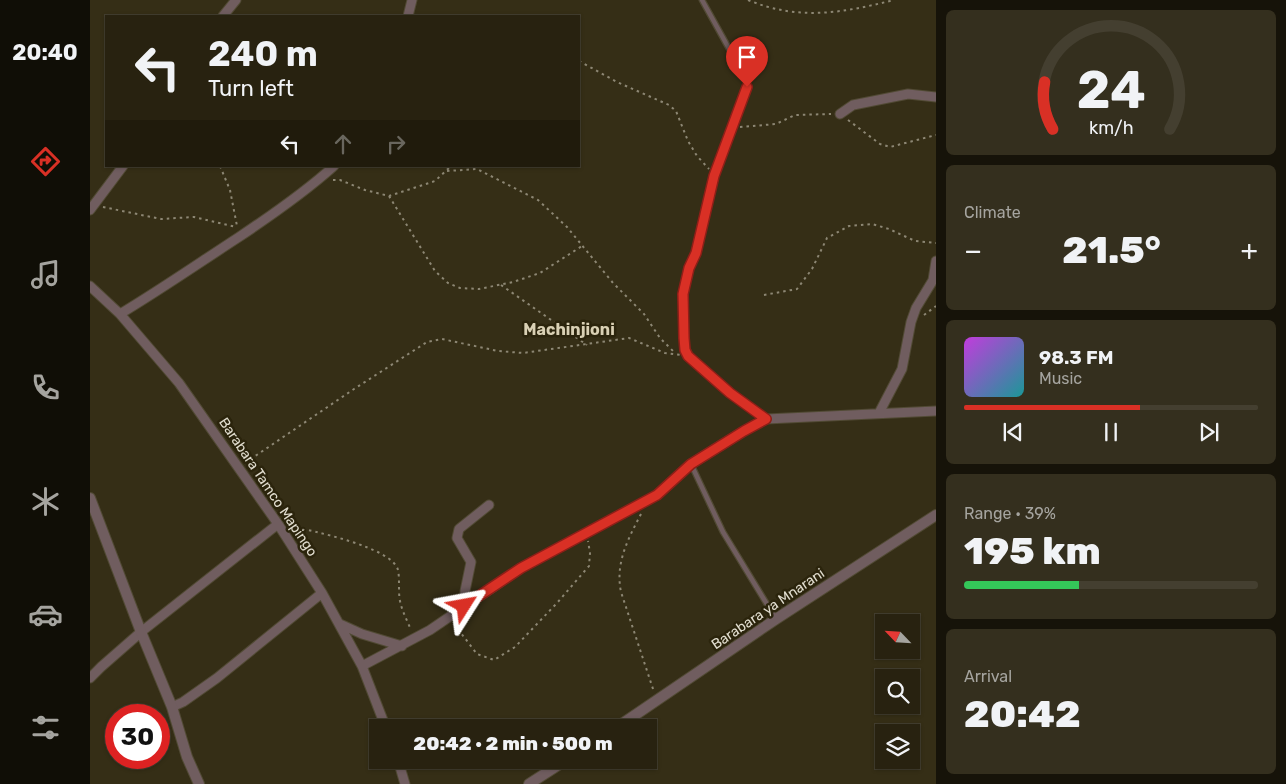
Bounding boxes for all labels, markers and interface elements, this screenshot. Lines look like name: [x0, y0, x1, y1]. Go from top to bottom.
text: 240 m: [208, 33, 318, 75]
icon: left: [125, 35, 190, 100]
pin: [726, 36, 768, 87]
text: 20:40: [12, 39, 78, 66]
icon: arrive: [733, 43, 761, 71]
text: 24: [1076, 59, 1146, 121]
text: Turn left: [208, 75, 294, 102]
text: km/h: [1089, 117, 1133, 138]
icon: left: [276, 130, 304, 158]
icon: ahead: [329, 130, 357, 158]
icon: right: [382, 130, 410, 158]
icon: directions: [28, 144, 63, 179]
text: Climate: [964, 203, 1021, 222]
text: 21.5°: [1062, 227, 1161, 273]
text: −: [964, 234, 982, 267]
text: +: [1241, 234, 1258, 267]
icon: music: [28, 257, 63, 292]
district label: Machinjioni: [523, 320, 615, 339]
text: 98.3 FM: [1039, 346, 1113, 369]
text: Music: [1039, 369, 1082, 388]
icon: phone: [28, 370, 63, 405]
street label: Barabara Tamco Mapingo: [215, 414, 321, 560]
icon: previous: [999, 418, 1027, 446]
icon: pause: [1097, 418, 1125, 446]
icon: next: [1195, 418, 1223, 446]
icon: climate: [28, 484, 63, 519]
text: Range · 39%: [964, 504, 1056, 523]
text: 195 km: [964, 528, 1101, 574]
street label: Barabara ya Mnarani: [708, 565, 828, 653]
position arrow: [437, 579, 489, 631]
icon: car: [28, 597, 63, 632]
north arrow: [875, 614, 920, 659]
map controls: [875, 614, 920, 769]
text: Arrival: [964, 667, 1012, 686]
button: search: [875, 669, 920, 714]
text: 20:42: [964, 691, 1081, 737]
speed limit sign: 30: [105, 704, 170, 769]
icon: filters: [28, 710, 63, 745]
button: layers: [875, 724, 920, 769]
text: 20:42 · 2 min · 500 m: [413, 732, 613, 755]

